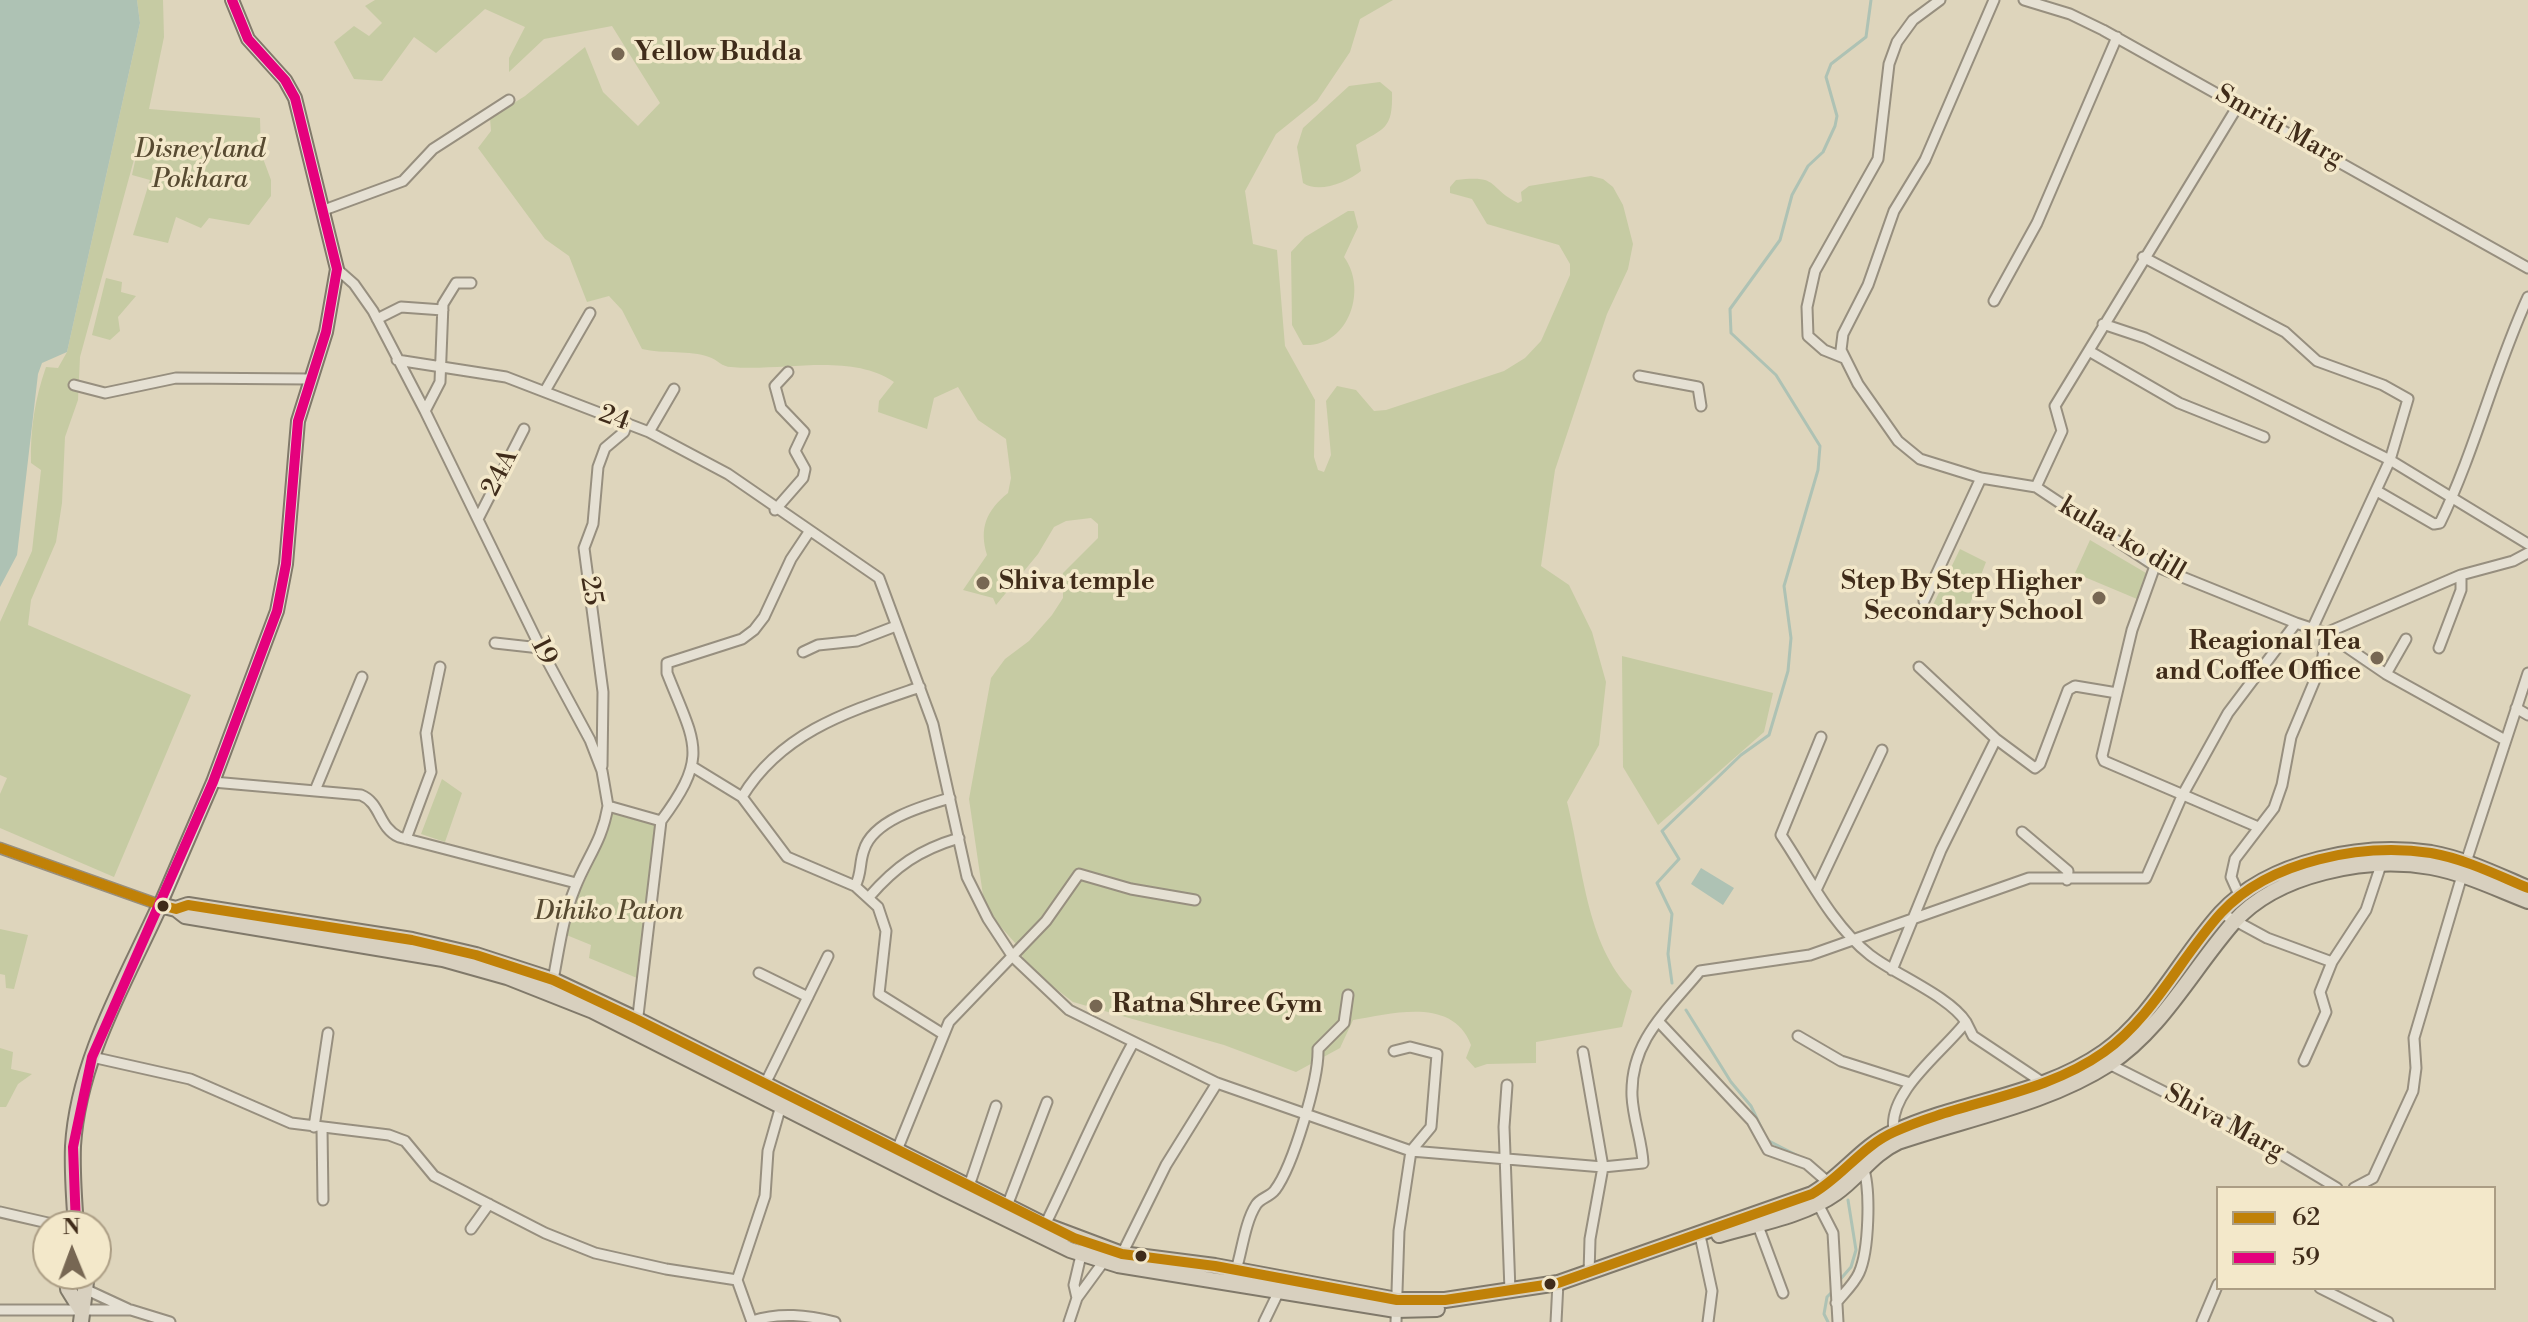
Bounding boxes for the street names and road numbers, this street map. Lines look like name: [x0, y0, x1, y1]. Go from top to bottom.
street label: Smriti Marg: [2210, 79, 2348, 175]
street label: 24: [594, 399, 634, 439]
street label: 24A: [476, 444, 526, 502]
street label: kulaa ko dill: [2053, 491, 2191, 589]
street label: 25: [572, 574, 608, 608]
street label: 19: [523, 633, 563, 671]
street label: Shiva Marg: [2159, 1078, 2289, 1168]

